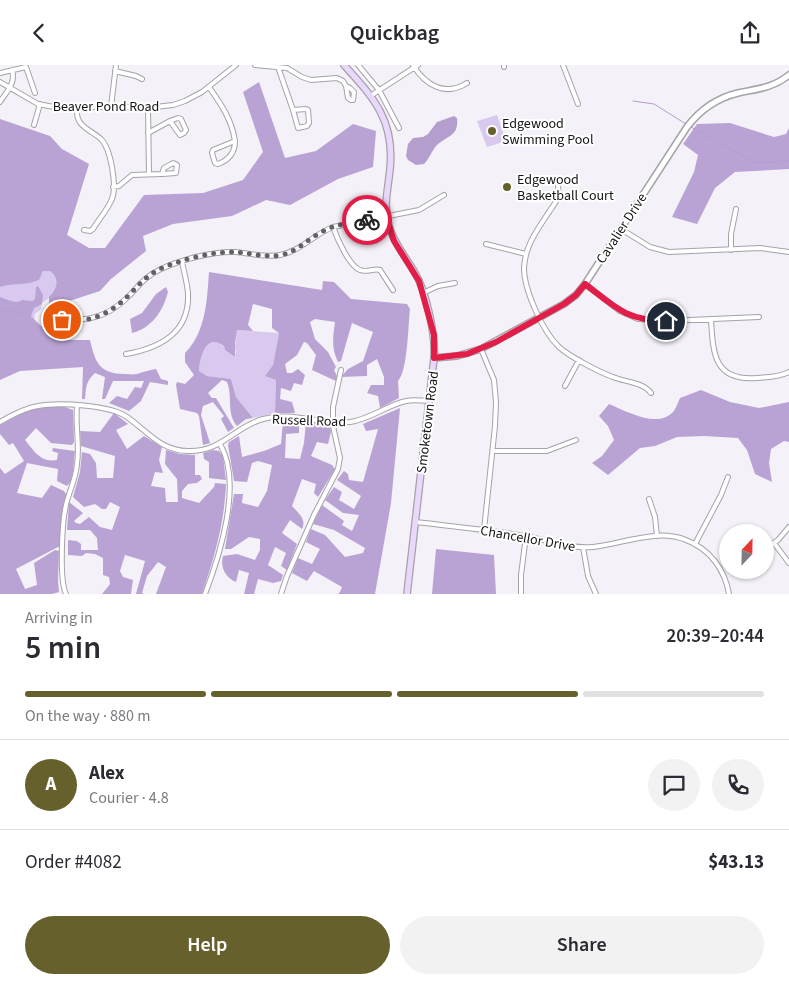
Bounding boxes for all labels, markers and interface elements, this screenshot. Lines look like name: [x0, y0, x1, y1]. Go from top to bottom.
text: Quickbag: [350, 17, 439, 49]
icon: back: [25, 19, 53, 47]
icon: share: [736, 19, 764, 47]
street label: Beaver Pond Road: [53, 97, 159, 117]
place label: Edgewood Swimming Pool: [502, 114, 594, 150]
marker: Edgewood Swimming Pool: [486, 125, 498, 137]
place label: Edgewood Basketball Court: [517, 170, 614, 206]
marker: Edgewood Basketball Court: [501, 181, 513, 193]
street label: Cavalier Drive: [592, 189, 652, 268]
courier: [342, 195, 392, 245]
icon: bike: [353, 206, 381, 234]
pin: [41, 299, 83, 341]
pin: [645, 300, 687, 342]
icon: bag: [48, 306, 76, 334]
icon: home: [652, 307, 680, 335]
street label: Smoketown Road: [412, 370, 444, 474]
street label: Russell Road: [272, 410, 346, 432]
street label: Chancellor Drive: [479, 521, 577, 557]
north arrow: [719, 524, 774, 579]
map controls: [719, 524, 774, 579]
text: Arriving in: [25, 607, 93, 629]
text: 20:39–20:44: [666, 623, 764, 650]
text: 5 min: [25, 625, 101, 671]
text: On the way · 880 m: [25, 705, 150, 727]
button: chat: [648, 759, 700, 811]
button: phone: [712, 759, 764, 811]
text: Alex: [89, 760, 125, 787]
text: A: [46, 771, 56, 798]
text: Courier · 4.8: [89, 787, 169, 809]
text: Order #4082: [25, 849, 122, 876]
text: $43.13: [708, 849, 764, 876]
button: Help: [25, 916, 390, 974]
button: Share: [400, 916, 764, 974]

